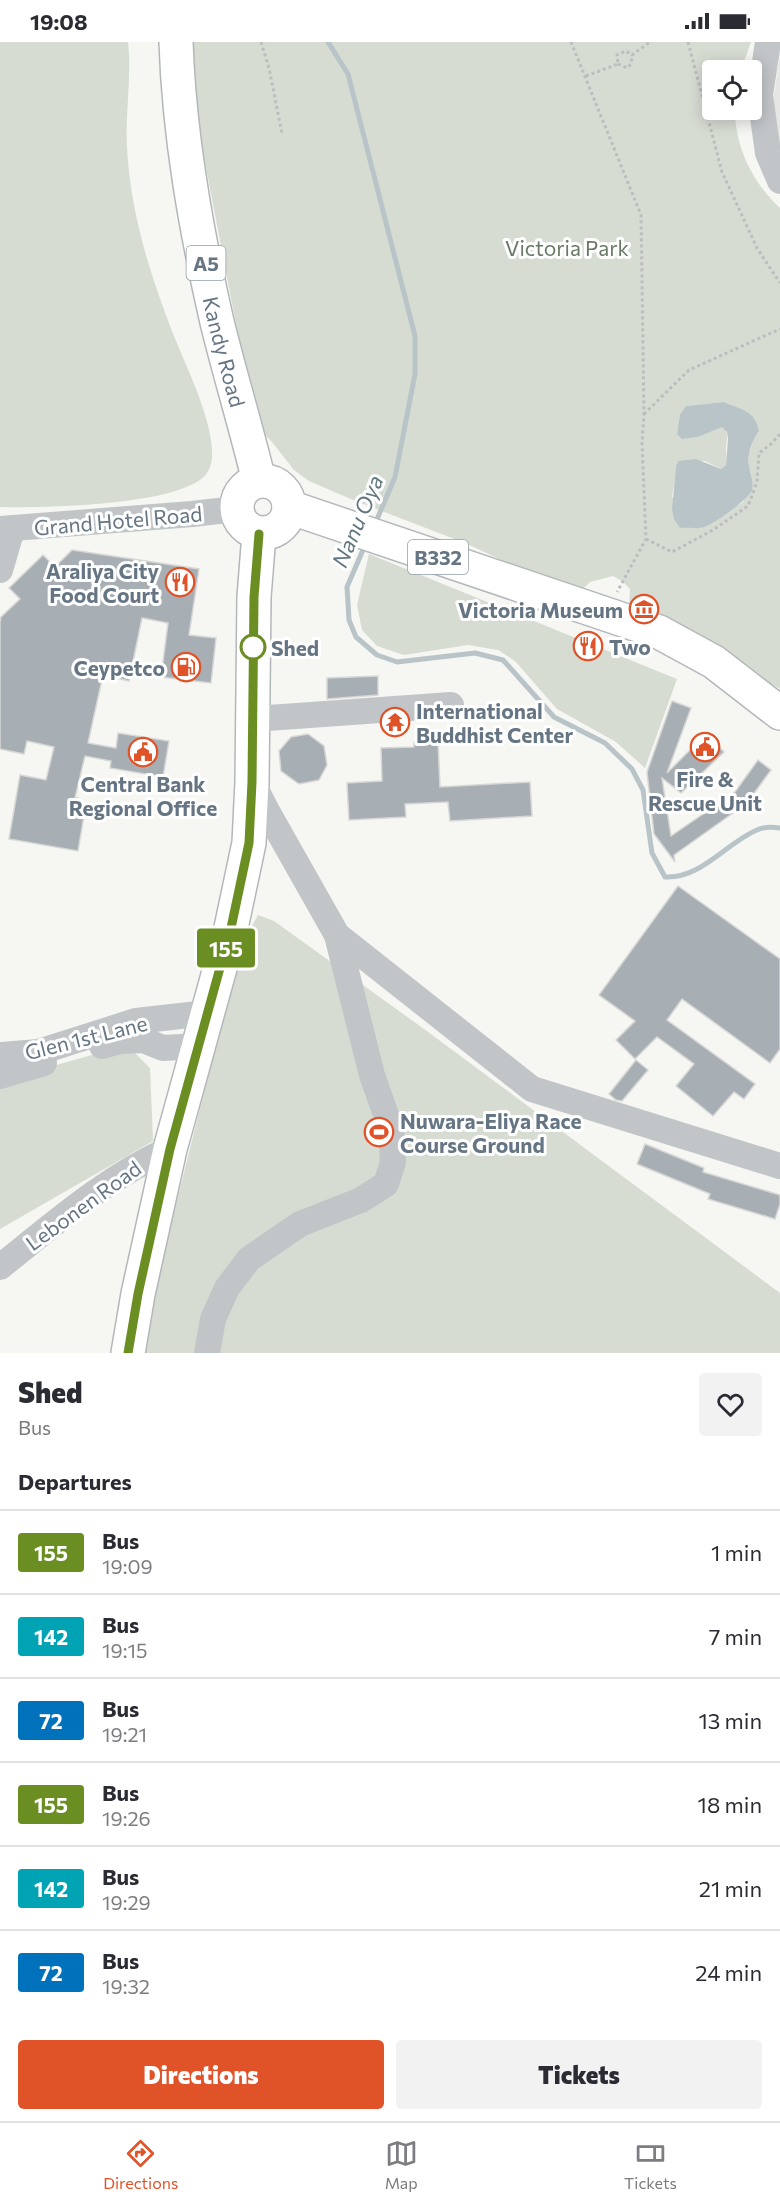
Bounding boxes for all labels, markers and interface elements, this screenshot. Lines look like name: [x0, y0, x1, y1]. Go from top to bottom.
text: 19:08: [30, 8, 88, 35]
map controls: [702, 60, 762, 120]
button: locate: [702, 60, 762, 120]
park label: Victoria Park: [505, 235, 629, 260]
road number: A5: [186, 246, 226, 280]
street label: Kandy Road: [199, 294, 251, 410]
water label: Nanu Oya: [325, 471, 389, 571]
street label: Grand Hotel Road: [33, 500, 203, 540]
road number: B332: [408, 540, 468, 574]
place label: Araliya City Food Court: [46, 558, 159, 607]
restaurant icon: Araliya City Food Court: [164, 566, 196, 598]
museum icon: Victoria Museum: [628, 593, 660, 625]
place label: Victoria Museum: [458, 597, 623, 622]
restaurant icon: Two: [572, 630, 604, 662]
marker: Shed: [240, 634, 266, 660]
place label: Two: [609, 634, 651, 659]
place label: Shed: [271, 635, 319, 660]
fuel station icon: Ceypetco: [170, 651, 202, 683]
place label: Ceypetco: [73, 655, 165, 680]
place label: International Buddhist Center: [416, 698, 573, 747]
temple icon: International Buddhist Center: [379, 706, 411, 738]
public building icon: Fire & Rescue Unit: [689, 731, 721, 763]
public building icon: Central Bank Regional Office: [127, 736, 159, 768]
place label: Fire & Rescue Unit: [648, 766, 762, 815]
place label: Central Bank Regional Office: [69, 771, 217, 820]
line badge: 155: [192, 928, 260, 968]
text: 155: [209, 936, 243, 961]
street label: Glen 1st Lane: [22, 1010, 150, 1064]
place label: Nuwara-Eliya Race Course Ground: [400, 1108, 582, 1157]
sports icon: Nuwara-Eliya Race Course Ground: [363, 1116, 395, 1148]
street label: Lebonen Road: [21, 1155, 145, 1255]
button: heart: [699, 1373, 762, 1436]
text: Shed: [18, 1375, 83, 1409]
text: Bus: [18, 1415, 51, 1439]
text: Departures: [18, 1468, 132, 1495]
text: Bus: [102, 1527, 139, 1554]
text: 1 min: [711, 1539, 762, 1566]
text: 155: [34, 1540, 68, 1565]
text: 19:09: [102, 1554, 153, 1578]
text: Bus: [102, 1611, 139, 1638]
text: 7 min: [709, 1623, 762, 1650]
text: 142: [34, 1624, 68, 1649]
text: 19:15: [102, 1638, 147, 1662]
text: Bus: [102, 1695, 139, 1722]
text: 13 min: [698, 1707, 762, 1734]
text: 72: [39, 1708, 63, 1733]
text: 19:21: [102, 1722, 147, 1746]
text: Bus: [102, 1779, 139, 1806]
text: 18 min: [698, 1791, 762, 1818]
text: 155: [34, 1792, 68, 1817]
text: 19:26: [102, 1806, 151, 1830]
text: Bus: [102, 1863, 139, 1890]
text: 21 min: [699, 1875, 762, 1902]
text: 142: [34, 1876, 68, 1901]
text: 19:29: [102, 1890, 151, 1914]
text: Bus: [102, 1947, 139, 1974]
text: 24 min: [695, 1959, 762, 1986]
text: 72: [39, 1960, 63, 1985]
text: 19:32: [102, 1974, 150, 1998]
button: Directions: [18, 2040, 384, 2109]
button: Tickets: [396, 2040, 762, 2109]
tab: Directions: [103, 2137, 178, 2192]
tab: Map: [385, 2137, 418, 2192]
tab: Tickets: [624, 2137, 677, 2192]

